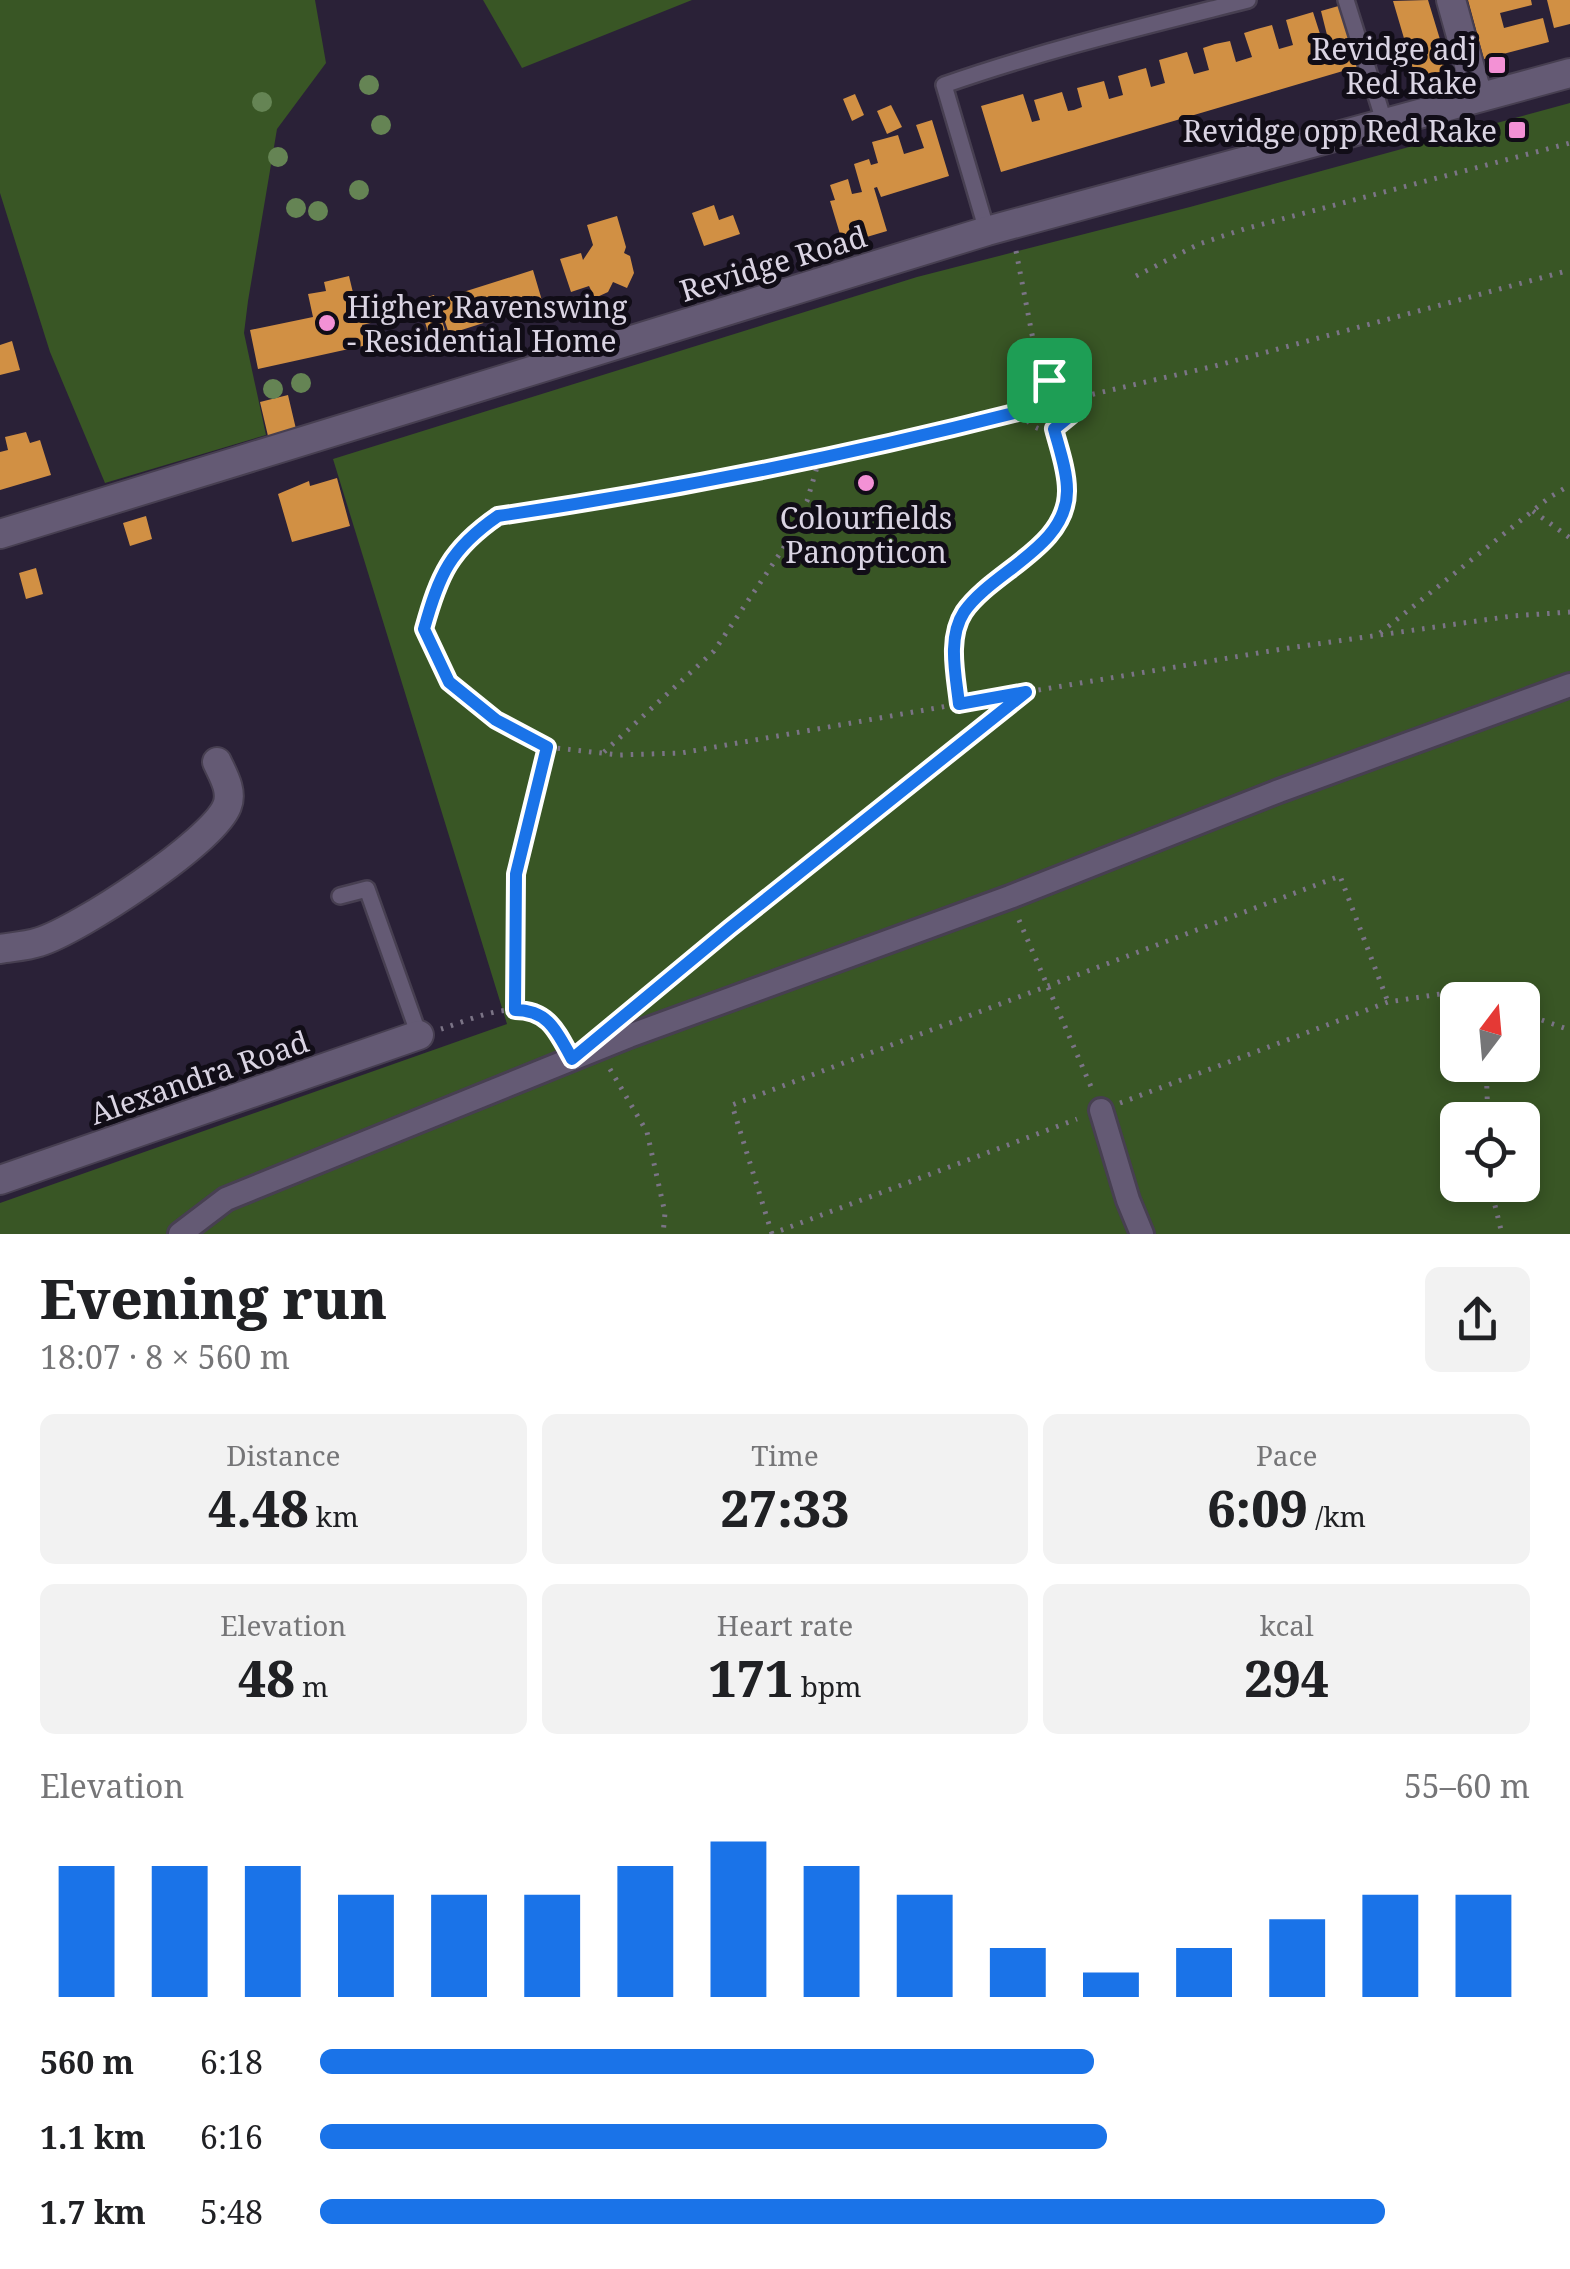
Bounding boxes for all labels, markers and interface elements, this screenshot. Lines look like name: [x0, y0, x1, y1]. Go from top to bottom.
place label: Revidge adj Red Rake: [1312, 28, 1477, 103]
marker: Revidge adj Red Rake: [1486, 54, 1508, 76]
place label: Revidge opp Red Rake: [1182, 110, 1497, 151]
marker: Revidge opp Red Rake: [1506, 119, 1528, 141]
street label: Revidge Road: [675, 215, 871, 311]
place label: Higher Ravenswing - Residential Home: [347, 286, 627, 361]
marker: Higher Ravenswing - Residential Home: [316, 312, 338, 334]
pin: [1007, 338, 1092, 423]
icon: arrive: [1022, 353, 1077, 408]
marker: Colourfields Panopticon: [855, 472, 877, 494]
place label: Colourfields Panopticon: [780, 497, 952, 572]
north arrow: [1440, 982, 1540, 1082]
map controls: [1440, 982, 1540, 1202]
street label: Alexandra Road: [84, 1020, 314, 1134]
button: locate: [1440, 1102, 1540, 1202]
text: Evening run: [40, 1260, 387, 1335]
button: share: [1425, 1267, 1530, 1372]
text: 18:07 · 8 × 560 m: [40, 1335, 290, 1378]
text: Distance: [226, 1436, 341, 1474]
text: Time: [751, 1436, 819, 1474]
text: Pace: [1256, 1436, 1317, 1474]
text: 4.48: [208, 1474, 309, 1542]
text: 27:33: [721, 1474, 849, 1542]
text: 6:09: [1207, 1474, 1308, 1542]
text: km: [309, 1497, 359, 1535]
text: /km: [1308, 1497, 1366, 1535]
text: Elevation: [220, 1606, 346, 1644]
text: Heart rate: [717, 1606, 853, 1644]
text: kcal: [1260, 1606, 1314, 1644]
text: 48: [238, 1644, 295, 1712]
text: 171: [708, 1644, 793, 1712]
text: 294: [1244, 1644, 1329, 1712]
text: m: [295, 1667, 329, 1705]
text: bpm: [793, 1667, 862, 1705]
text: Elevation: [40, 1764, 184, 1807]
text: 55–60 m: [1404, 1764, 1530, 1807]
text: 560 m: [40, 2040, 134, 2083]
text: 6:18: [200, 2040, 263, 2083]
text: 1.1 km: [40, 2115, 146, 2158]
text: 6:16: [200, 2115, 263, 2158]
text: 1.7 km: [40, 2190, 146, 2233]
text: 5:48: [200, 2190, 263, 2233]

